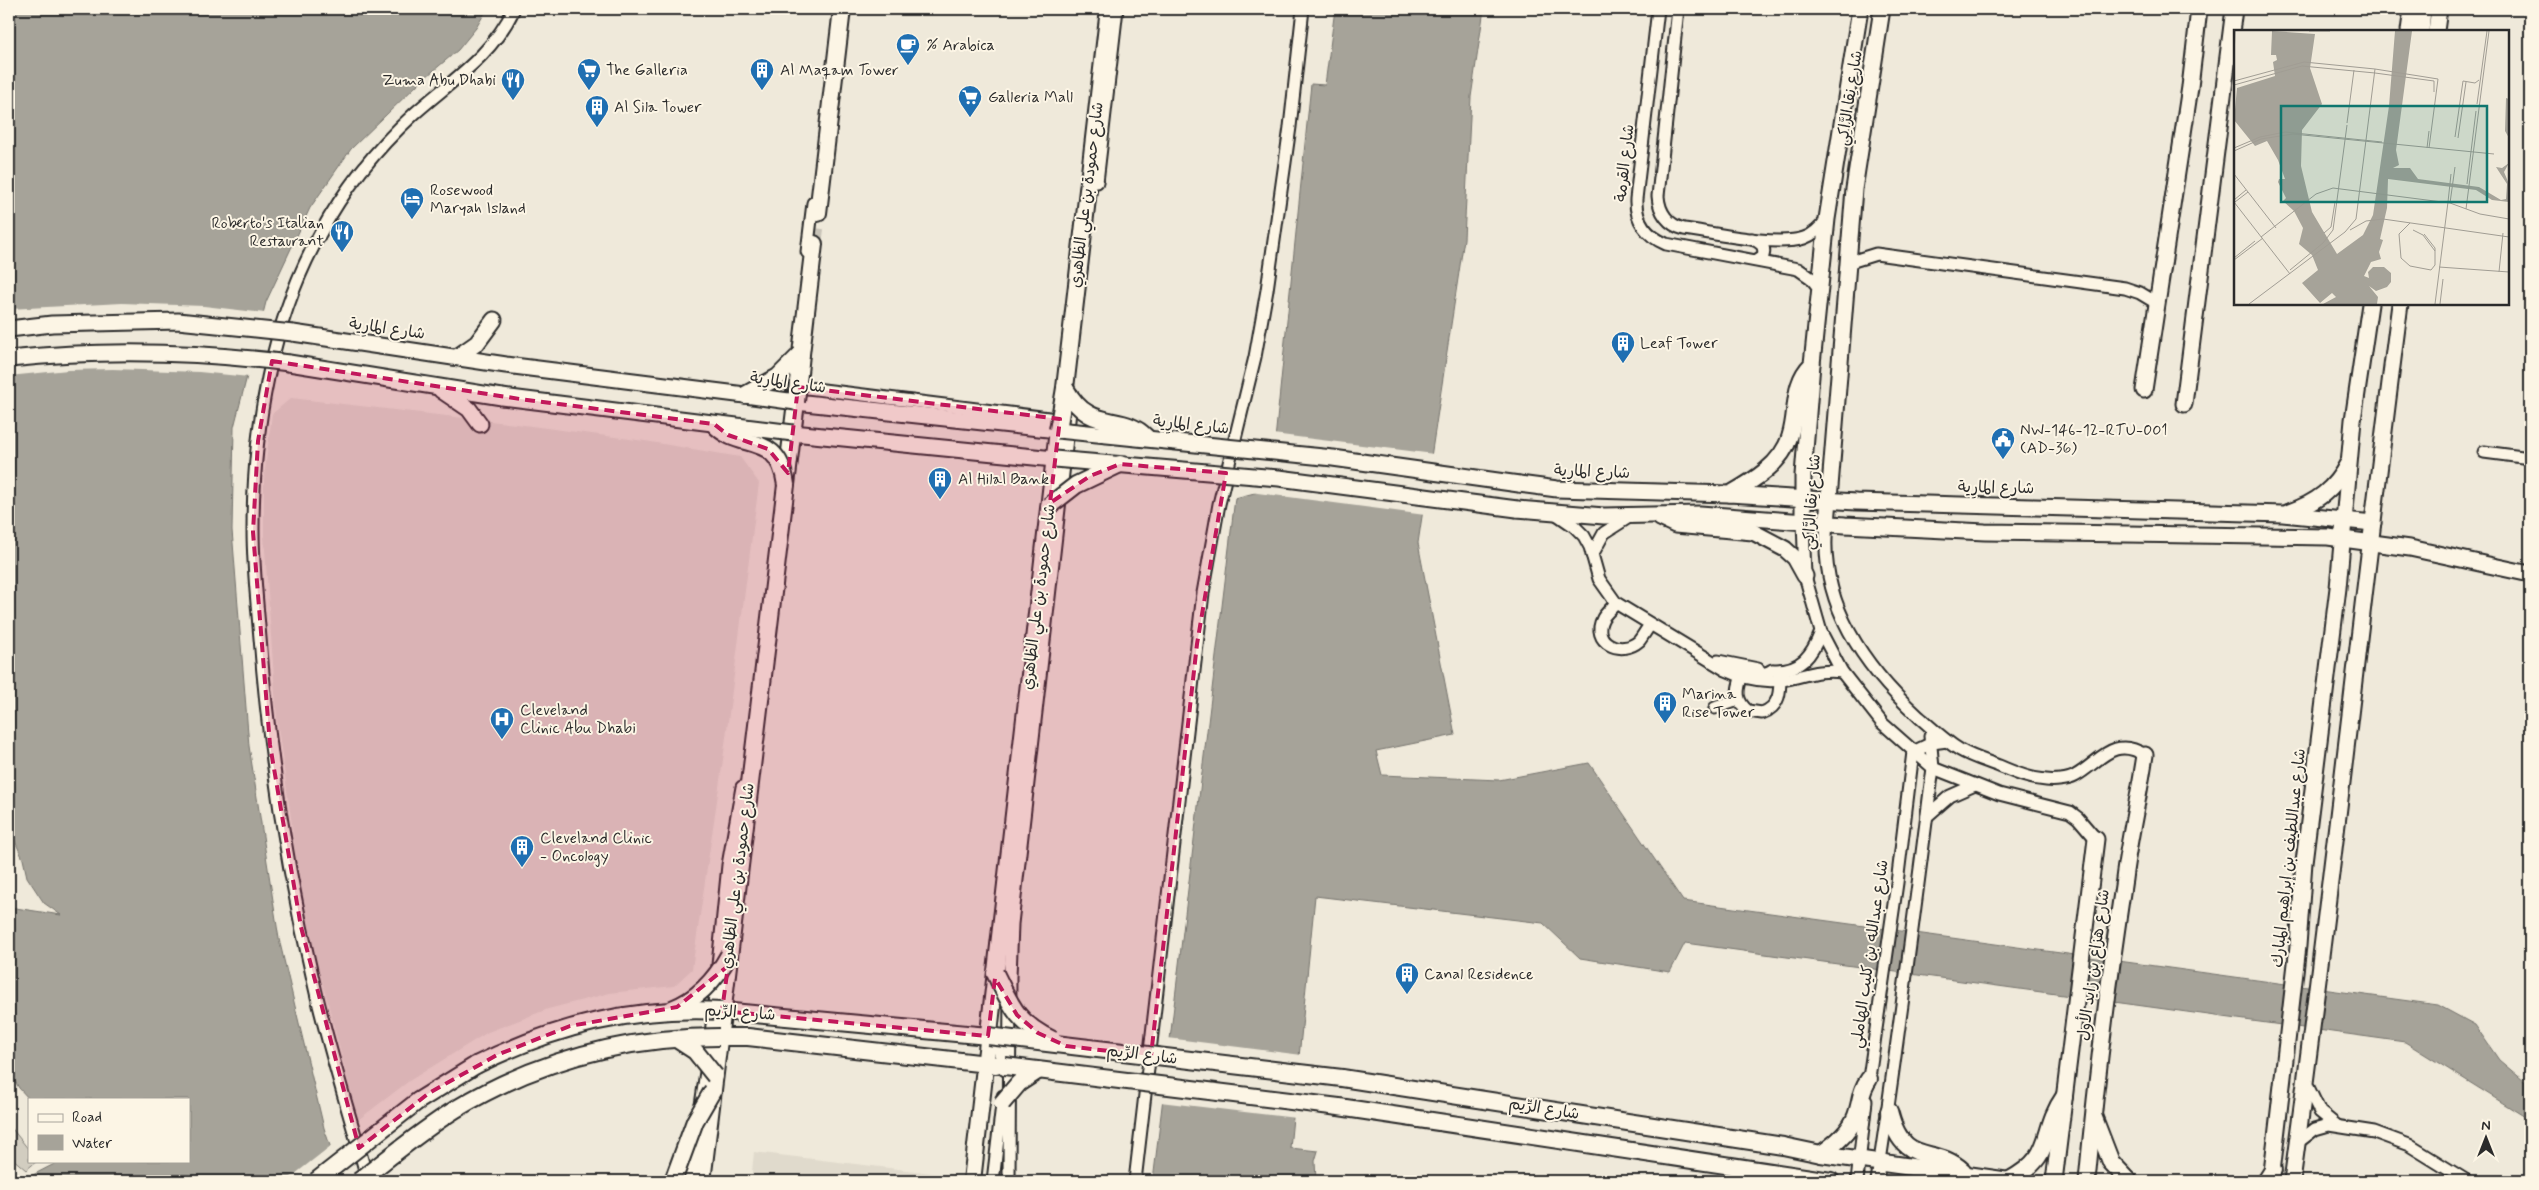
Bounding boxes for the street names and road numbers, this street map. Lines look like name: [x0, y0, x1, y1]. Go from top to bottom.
street label: شارع نِقا الرَّاكِي: [1832, 49, 1871, 148]
street label: شارع حمودة بن علي الظاهري: [1065, 101, 1112, 289]
street label: شارع القرمة: [1610, 123, 1640, 203]
street label: شارع المارِية: [348, 313, 426, 345]
street label: شارع المارِية: [749, 367, 827, 399]
street label: شارع المارِية: [1152, 411, 1230, 440]
street label: شارع نِقا الرَّاكِي: [1798, 453, 1829, 551]
street label: شارع المارِية: [1553, 460, 1630, 484]
street label: شارع المارِية: [1958, 477, 2034, 499]
street label: شارع حمودة بن علي الظاهري: [1017, 503, 1064, 691]
street label: شارع عبداللطيف بن إبراهيم المبارك: [2267, 747, 2312, 969]
street label: شارع حمودة بن علي الظاهري: [716, 782, 763, 970]
street label: شارع عبدالله بن كليب الهاملي: [1846, 858, 1897, 1050]
street label: شارع هزاع بن زايد الأول: [2072, 888, 2115, 1042]
street label: شارع الرِّيم: [704, 1000, 776, 1027]
street label: شارع الرِّيم: [1105, 1040, 1179, 1071]
street label: شارع الرِّيم: [1507, 1093, 1581, 1126]

